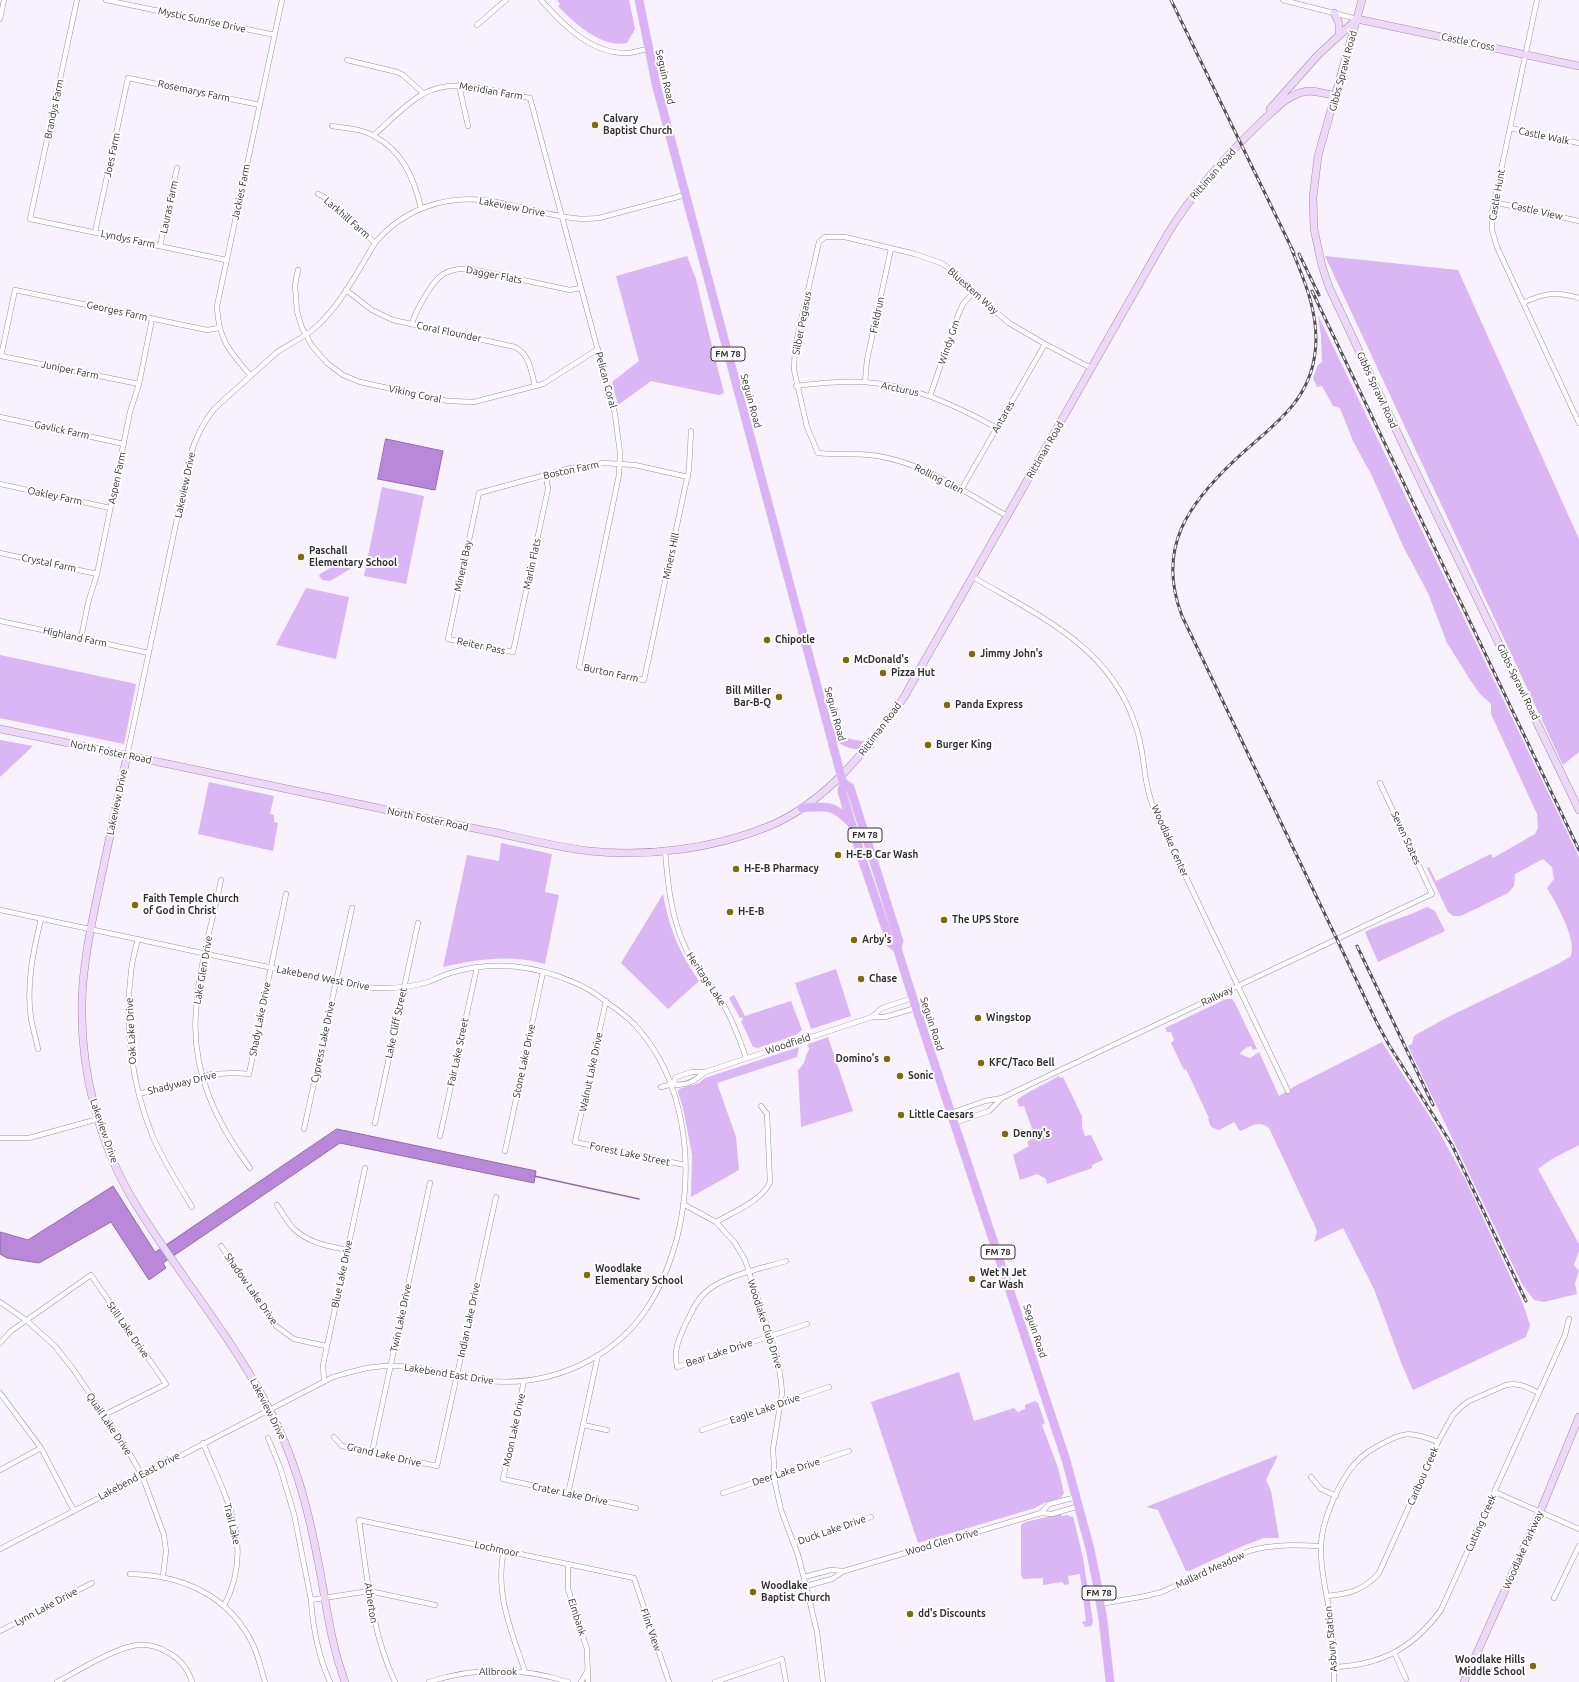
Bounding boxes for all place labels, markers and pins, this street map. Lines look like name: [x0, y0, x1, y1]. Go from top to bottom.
place label: Calvary Baptist Church: [603, 113, 672, 136]
marker: Calvary Baptist Church: [590, 120, 600, 130]
place label: Paschall Elementary School: [309, 545, 397, 568]
marker: Paschall Elementary School: [296, 552, 306, 562]
place label: Chipotle: [775, 634, 815, 646]
marker: Chipotle: [762, 635, 772, 645]
place label: Jimmy John's: [980, 648, 1043, 660]
marker: Jimmy John's: [967, 649, 977, 659]
place label: McDonald's: [854, 654, 909, 666]
marker: McDonald's: [841, 655, 851, 665]
place label: Pizza Hut: [891, 667, 935, 679]
marker: Pizza Hut: [878, 668, 888, 678]
place label: Bill Miller Bar-B-Q: [726, 685, 771, 708]
marker: Bill Miller Bar-B-Q: [774, 692, 784, 702]
place label: Panda Express: [955, 699, 1023, 711]
marker: Panda Express: [942, 700, 952, 710]
place label: Burger King: [936, 739, 992, 751]
marker: Burger King: [923, 740, 933, 750]
place label: H-E-B Car Wash: [846, 849, 918, 861]
marker: H-E-B Car Wash: [833, 850, 843, 860]
place label: H-E-B Pharmacy: [744, 863, 819, 875]
marker: H-E-B Pharmacy: [731, 864, 741, 874]
place label: Faith Temple Church of God in Christ: [143, 893, 239, 916]
marker: Faith Temple Church of God in Christ: [130, 900, 140, 910]
place label: H-E-B: [738, 906, 764, 918]
marker: H-E-B: [725, 907, 735, 917]
place label: The UPS Store: [952, 914, 1019, 926]
marker: The UPS Store: [939, 915, 949, 925]
place label: Arby's: [862, 934, 892, 946]
marker: Arby's: [849, 935, 859, 945]
place label: Chase: [869, 973, 897, 985]
marker: Chase: [856, 974, 866, 984]
place label: Wingstop: [986, 1012, 1031, 1024]
marker: Wingstop: [973, 1013, 983, 1023]
place label: Domino's: [835, 1053, 879, 1065]
marker: Domino's: [882, 1054, 892, 1064]
place label: KFC/Taco Bell: [989, 1057, 1055, 1069]
marker: KFC/Taco Bell: [976, 1058, 986, 1068]
place label: Sonic: [908, 1070, 933, 1082]
marker: Sonic: [895, 1071, 905, 1081]
place label: Little Caesars: [909, 1109, 974, 1121]
marker: Little Caesars: [896, 1110, 906, 1120]
place label: Denny's: [1013, 1128, 1050, 1140]
marker: Denny's: [1000, 1129, 1010, 1139]
place label: Woodlake Elementary School: [595, 1263, 683, 1286]
place label: Wet N Jet Car Wash: [980, 1267, 1027, 1290]
marker: Woodlake Elementary School: [582, 1270, 592, 1280]
marker: Wet N Jet Car Wash: [967, 1274, 977, 1284]
place label: Woodlake Baptist Church: [761, 1580, 830, 1604]
marker: Woodlake Baptist Church: [748, 1587, 758, 1597]
place label: dd's Discounts: [918, 1608, 986, 1620]
marker: dd's Discounts: [905, 1609, 915, 1619]
place label: Woodlake Hills Middle School: [1455, 1654, 1525, 1678]
marker: Woodlake Hills Middle School: [1528, 1661, 1538, 1671]

